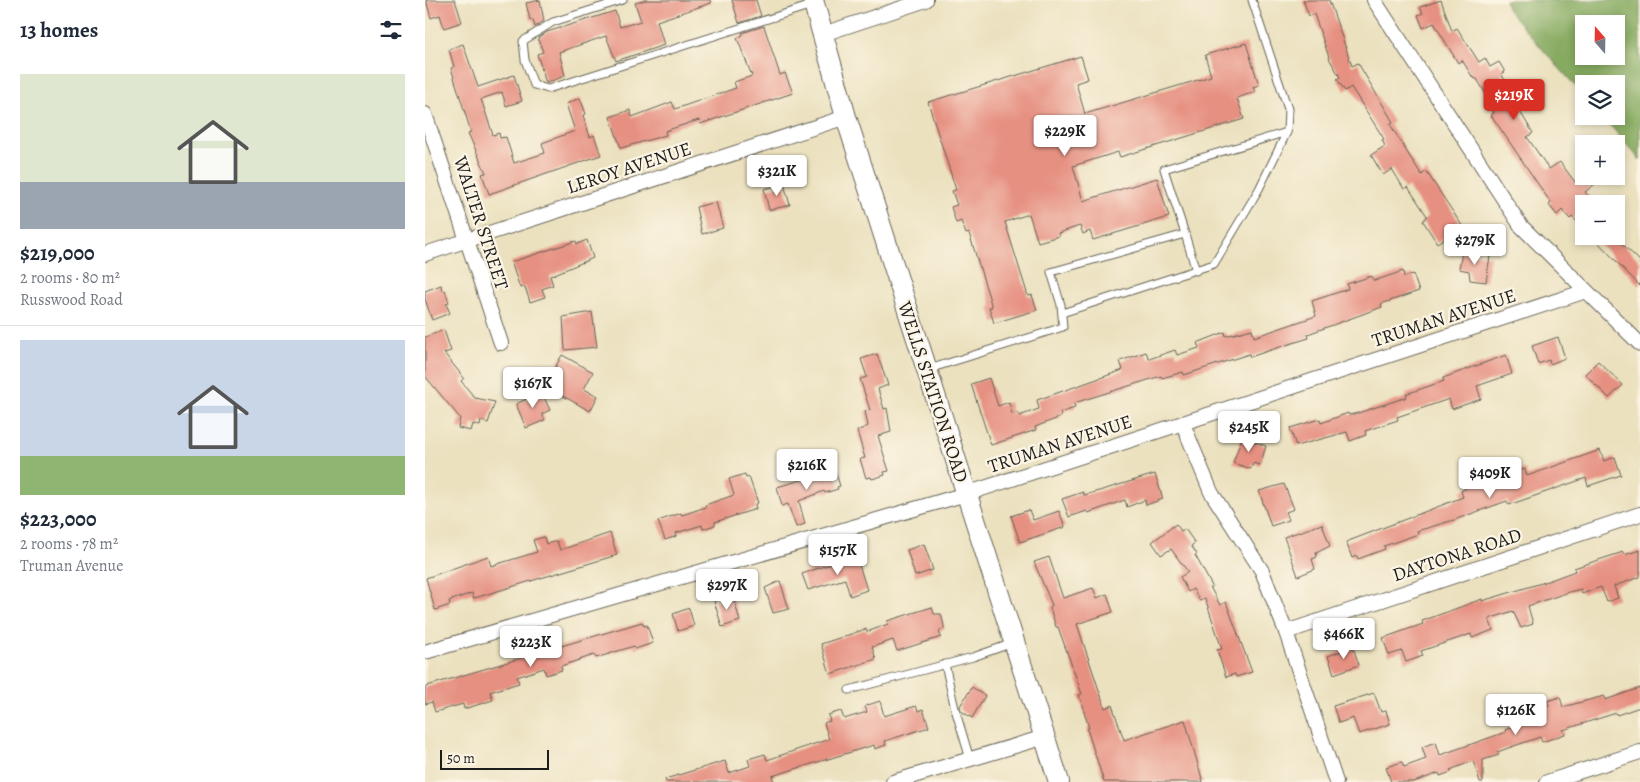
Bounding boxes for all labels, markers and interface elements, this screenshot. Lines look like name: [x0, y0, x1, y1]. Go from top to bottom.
north arrow: [1575, 15, 1625, 65]
map controls: [1575, 15, 1625, 245]
text: 13 homes: [20, 16, 98, 44]
icon: filters: [377, 16, 405, 44]
button: layers: [1575, 75, 1625, 125]
pin: $219K: [1479, 78, 1549, 121]
text: $219K: [1495, 84, 1533, 106]
icon: home: [168, 107, 258, 197]
pin: $229K: [1030, 114, 1100, 157]
text: $229K: [1045, 120, 1085, 142]
button: +: [1575, 135, 1625, 185]
street label: LEROY AVENUE: [563, 136, 695, 200]
street label: WALTER STREET: [447, 152, 515, 294]
pin: $321K: [742, 154, 812, 197]
text: $321K: [758, 160, 796, 182]
button: −: [1575, 195, 1625, 245]
pin: $279K: [1440, 224, 1510, 266]
text: $279K: [1455, 229, 1495, 251]
text: $219,000: [20, 239, 95, 267]
text: 2 rooms · 80 m²: [20, 267, 120, 289]
street label: TRUMAN AVENUE: [1369, 282, 1519, 354]
text: Russwood Road: [20, 289, 123, 311]
street label: WELLS STATION ROAD: [891, 297, 975, 486]
pin: $167K: [498, 366, 568, 409]
icon: home: [168, 372, 258, 462]
text: $167K: [514, 372, 552, 394]
street label: TRUMAN AVENUE: [985, 408, 1135, 480]
pin: $245K: [1214, 410, 1284, 453]
text: $245K: [1229, 416, 1269, 438]
pin: $216K: [772, 448, 842, 491]
text: $216K: [788, 454, 826, 476]
pin: $409K: [1455, 456, 1525, 499]
text: $409K: [1470, 462, 1510, 484]
text: $223,000: [20, 505, 96, 533]
street label: DAYTONA ROAD: [1389, 522, 1525, 588]
text: 2 rooms · 78 m²: [20, 533, 118, 555]
pin: $157K: [803, 534, 873, 576]
text: $157K: [819, 539, 857, 561]
text: Truman Avenue: [20, 555, 123, 577]
pin: $297K: [692, 568, 762, 611]
text: $297K: [707, 574, 747, 596]
pin: $466K: [1309, 618, 1379, 660]
text: $466K: [1324, 623, 1364, 645]
pin: $223K: [496, 626, 566, 668]
text: $223K: [511, 631, 551, 653]
pin: $126K: [1481, 694, 1551, 736]
text: $126K: [1497, 699, 1535, 721]
scale bar: [440, 747, 549, 770]
text: 50 m: [447, 749, 475, 768]

